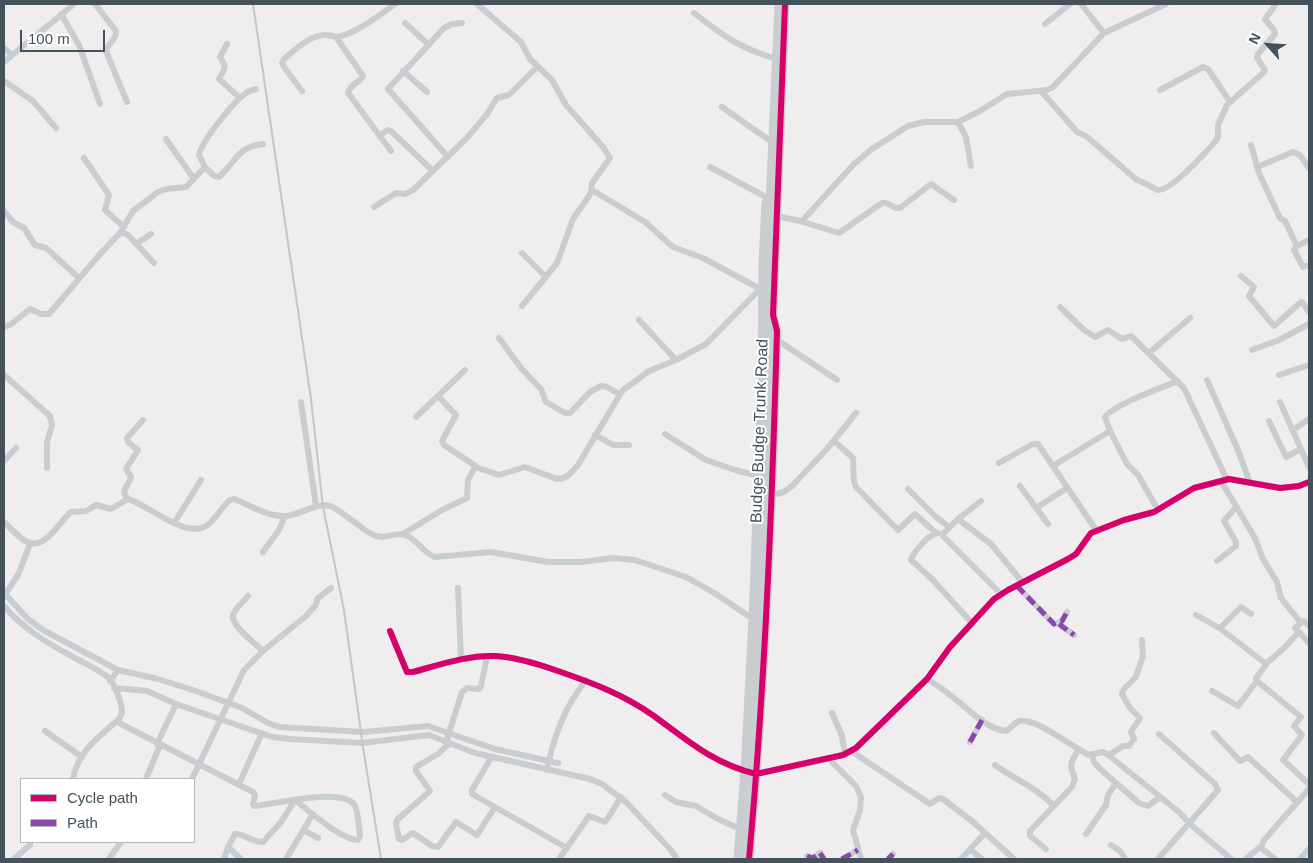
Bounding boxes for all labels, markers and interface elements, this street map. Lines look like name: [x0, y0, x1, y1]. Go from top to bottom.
scale bar: [22, 20, 108, 52]
north arrow: [1243, 20, 1293, 70]
text: 100 m: [28, 30, 70, 47]
text: N: [1245, 30, 1264, 46]
street label: Budge Budge Trunk Road: [747, 339, 773, 523]
legend: [20, 778, 195, 843]
text: Cycle path: [67, 789, 138, 806]
text: Path: [67, 814, 98, 831]

